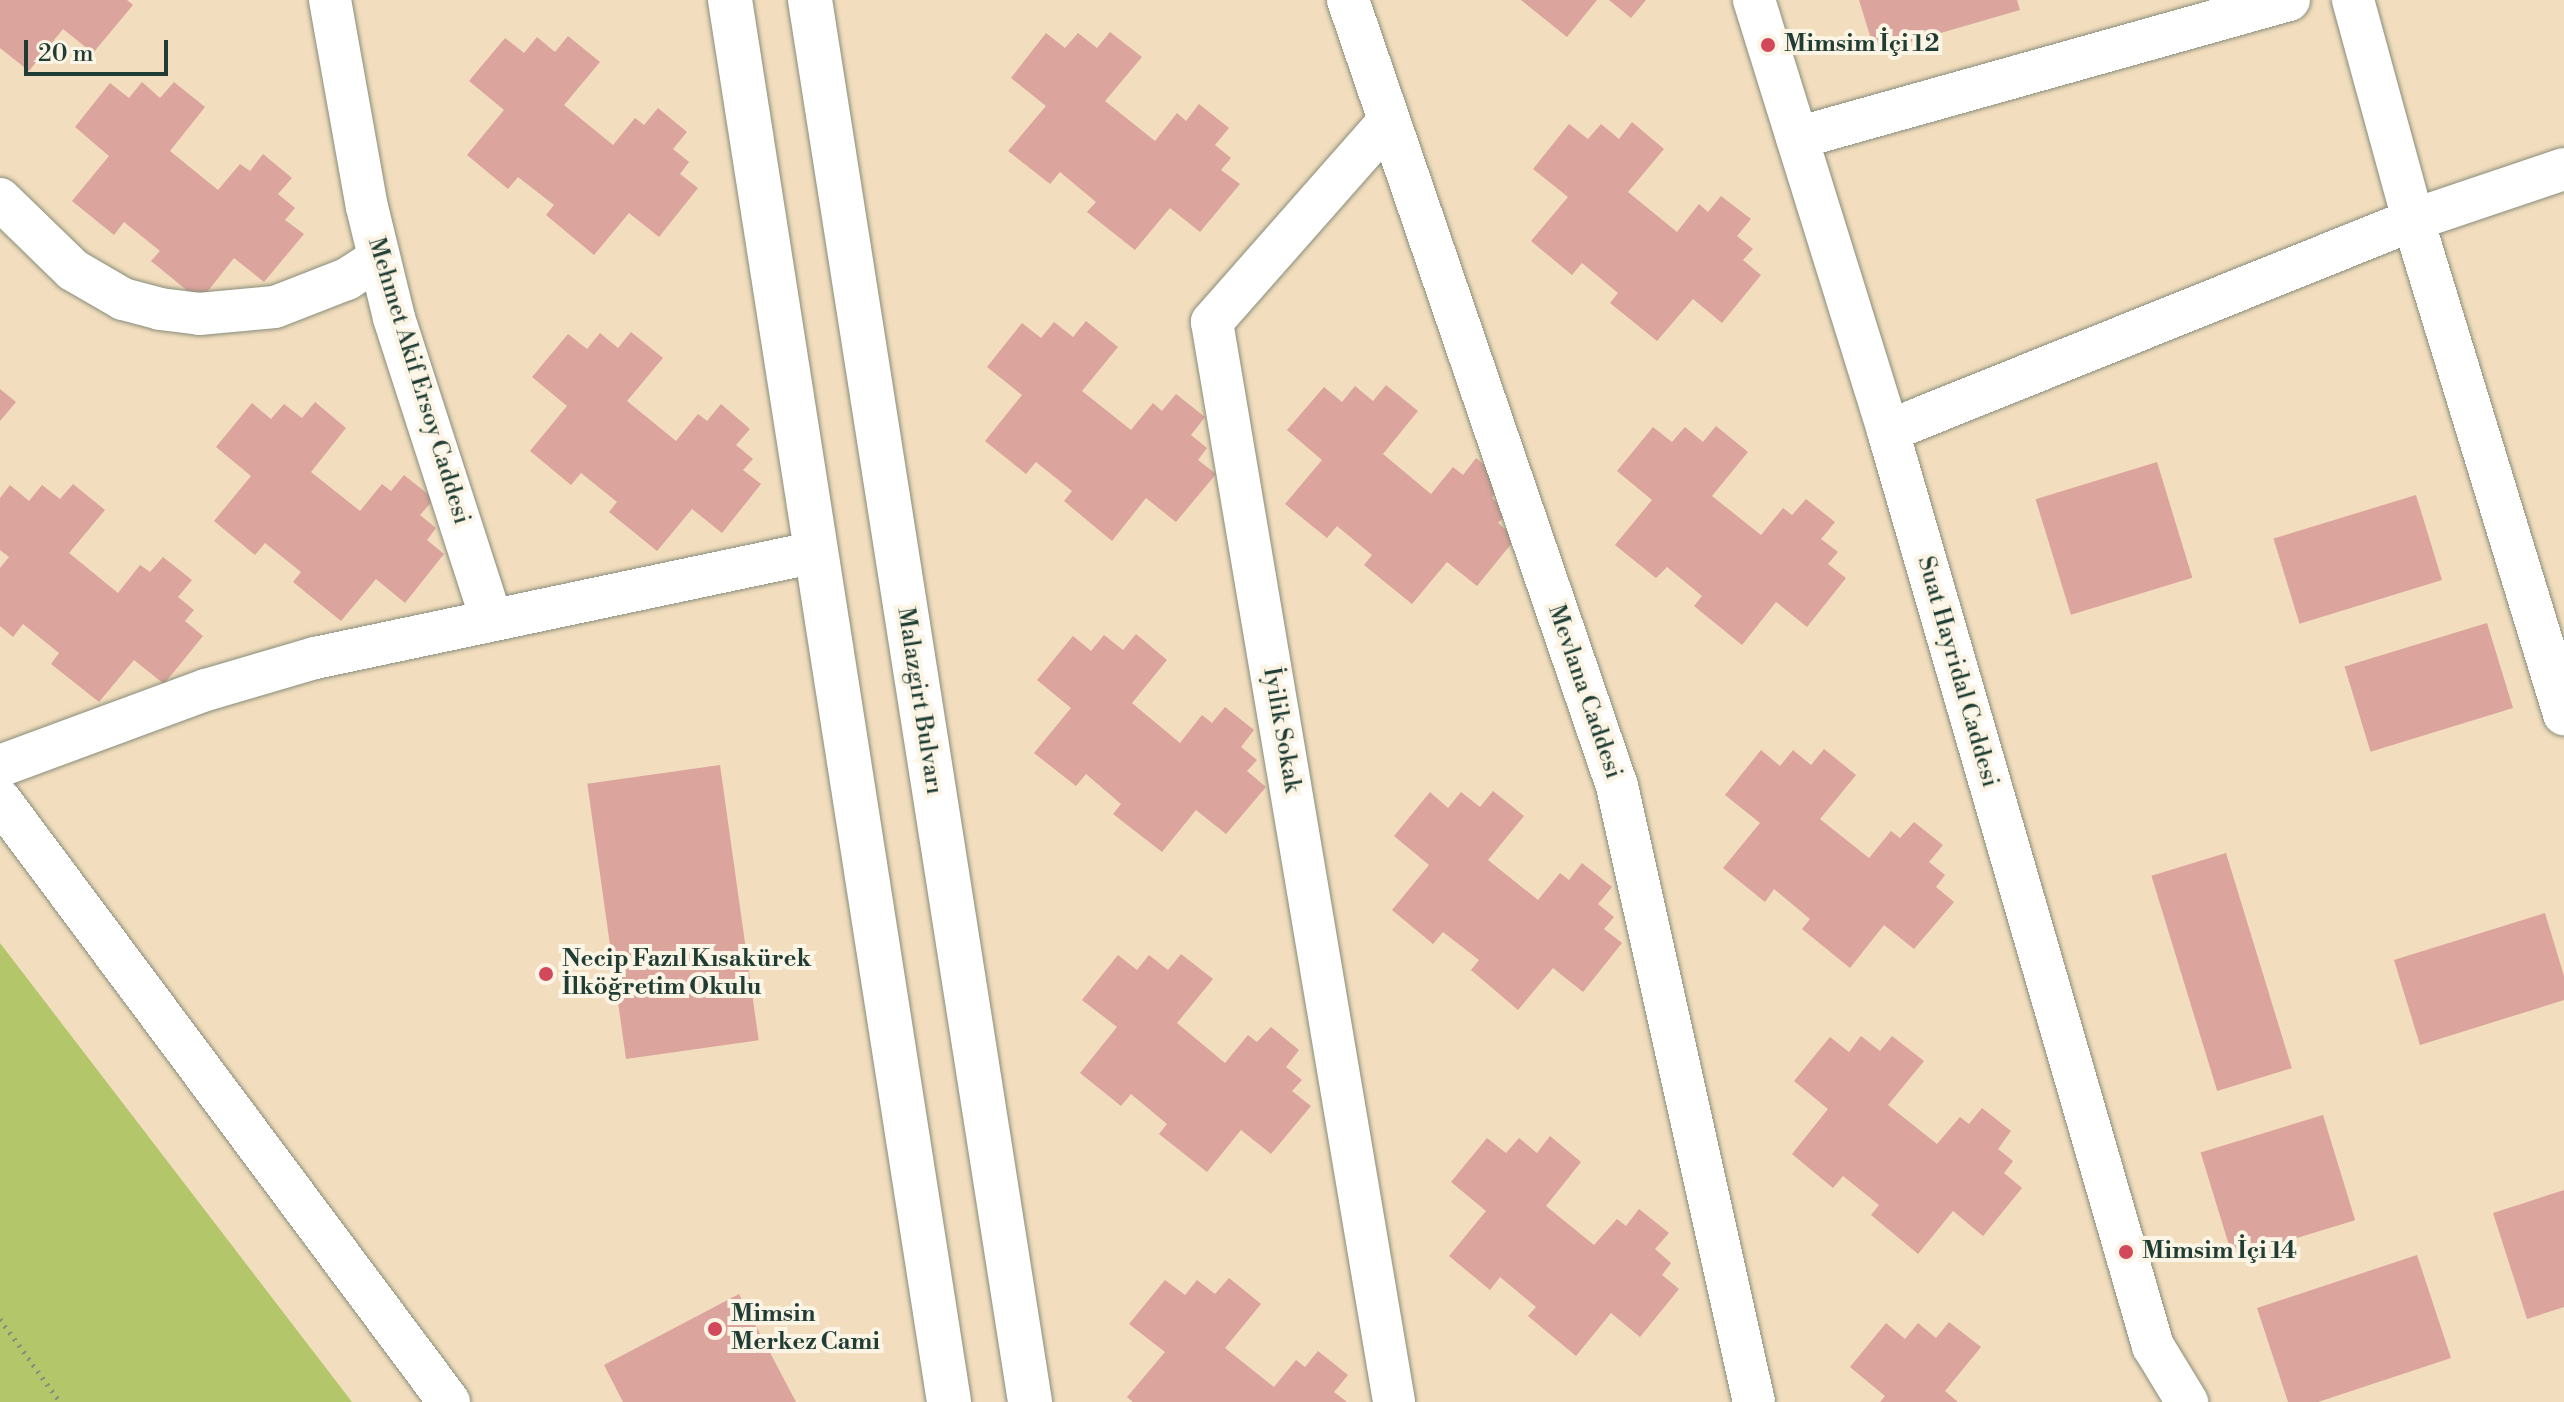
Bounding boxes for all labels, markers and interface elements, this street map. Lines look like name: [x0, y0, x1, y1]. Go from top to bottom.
scale bar: [28, 24, 172, 74]
place label: Mimsim İçi 12: [1784, 31, 1940, 59]
marker: Mimsim İçi 12: [1759, 36, 1777, 54]
text: 20 m: [38, 39, 94, 69]
street label: Mehmet Akif Ersoy Caddesi: [361, 234, 475, 528]
street label: Suat Hayridal Caddesi: [1910, 553, 2004, 791]
street label: Mevlana Caddesi: [1541, 601, 1627, 783]
street label: Malazgirt Bulvarı: [890, 605, 948, 797]
street label: İyilik Sokak: [1256, 665, 1306, 795]
place label: Necip Fazıl Kısakürek İlköğretim Okulu: [562, 946, 811, 1002]
marker: Necip Fazıl Kısakürek İlköğretim Okulu: [537, 965, 555, 983]
place label: Mimsim İçi 14: [2142, 1238, 2297, 1266]
marker: Mimsim İçi 14: [2117, 1243, 2135, 1261]
place label: Mimsin Merkez Cami: [731, 1301, 880, 1357]
marker: Mimsin Merkez Cami: [706, 1320, 724, 1338]

